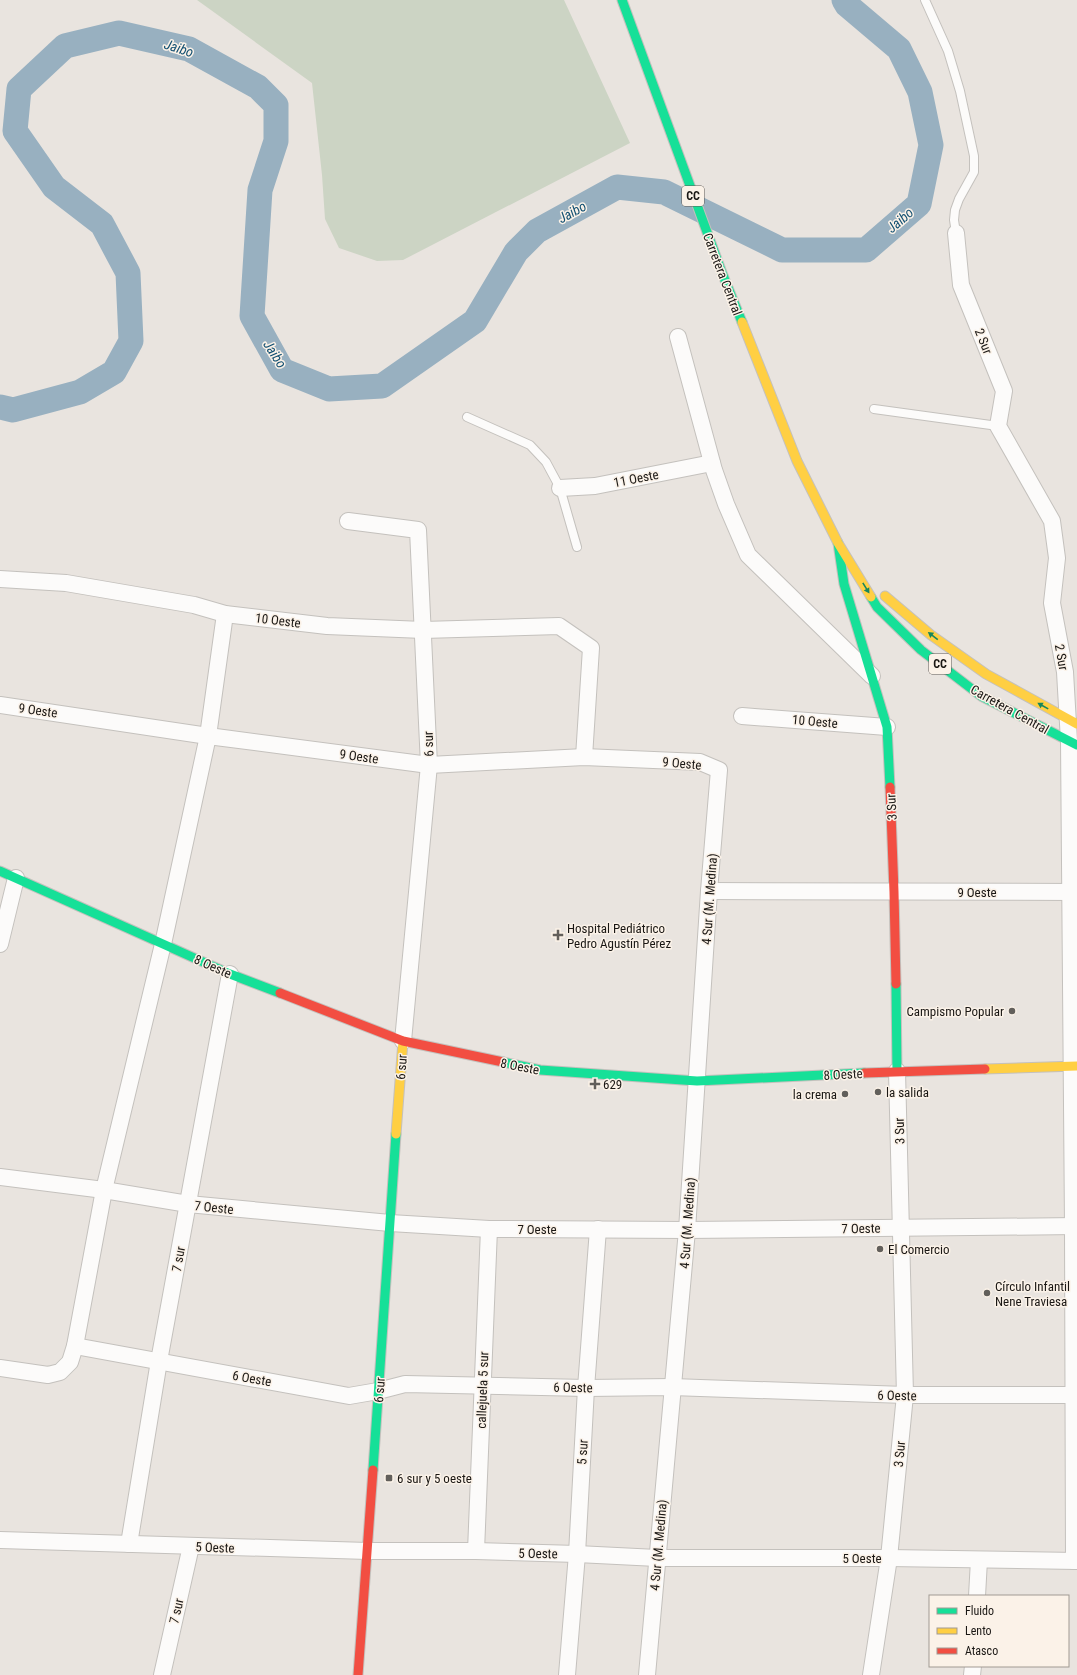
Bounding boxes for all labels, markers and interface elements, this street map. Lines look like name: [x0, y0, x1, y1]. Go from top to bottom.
water label: Jaibo: [162, 36, 196, 60]
road number: CC: [682, 186, 704, 206]
water label: Jaibo: [555, 198, 589, 226]
water label: Jaibo: [884, 204, 917, 236]
street label: Carretera Central: [700, 231, 745, 317]
street label: 2 Sur: [972, 326, 995, 356]
water label: Jaibo: [260, 337, 290, 371]
street label: 11 Oeste: [612, 467, 660, 490]
one-way arrow: [862, 582, 869, 594]
street label: 10 Oeste: [254, 610, 301, 631]
one-way arrow: [928, 632, 938, 640]
street label: 2 Sur: [1052, 643, 1071, 671]
road number: CC: [929, 654, 951, 674]
street label: Carretera Central: [968, 682, 1051, 737]
street label: 9 Oeste: [17, 700, 58, 721]
one-way arrow: [1037, 702, 1049, 709]
street label: 10 Oeste: [792, 712, 838, 731]
street label: 6 sur: [421, 731, 436, 757]
street label: 9 Oeste: [338, 746, 379, 767]
street label: 9 Oeste: [662, 754, 702, 773]
street label: 3 Sur: [883, 793, 900, 821]
street label: 4 Sur (M. Medina): [699, 853, 720, 945]
street label: 9 Oeste: [957, 885, 997, 900]
place label: Hospital Pediátrico Pedro Agustín Pérez: [567, 921, 671, 951]
marker: Hospital Pediátrico Pedro Agustín Pérez: [552, 929, 564, 941]
street label: 8 Oeste: [192, 952, 234, 981]
place label: Campismo Popular: [906, 1004, 1004, 1019]
marker: Campismo Popular: [1007, 1006, 1017, 1016]
street label: 6 sur: [393, 1054, 410, 1080]
street label: 8 Oeste: [499, 1055, 541, 1078]
street label: 8 Oeste: [823, 1066, 863, 1083]
place label: 629: [603, 1077, 622, 1092]
marker: 629: [590, 1079, 600, 1089]
place label: la salida: [886, 1085, 929, 1100]
place label: la crema: [793, 1087, 837, 1102]
marker: la salida: [873, 1087, 883, 1097]
marker: la crema: [840, 1089, 850, 1099]
street label: 3 Sur: [892, 1117, 907, 1144]
street label: 4 Sur (M. Medina): [677, 1177, 698, 1269]
street label: 7 Oeste: [194, 1198, 234, 1217]
street label: 7 Oeste: [841, 1221, 881, 1236]
street label: 7 Oeste: [517, 1222, 557, 1237]
place label: El Comercio: [888, 1242, 950, 1257]
marker: El Comercio: [875, 1244, 885, 1254]
street label: 7 sur: [169, 1245, 188, 1273]
place label: Círculo Infantil Nene Traviesa: [995, 1279, 1070, 1309]
marker: Círculo Infantil Nene Traviesa: [982, 1288, 992, 1298]
street label: callejuela 5 sur: [474, 1351, 491, 1429]
street label: 6 Oeste: [231, 1368, 273, 1389]
street label: 6 sur: [371, 1377, 388, 1403]
street label: 6 Oeste: [553, 1380, 593, 1395]
street label: 6 Oeste: [877, 1388, 917, 1403]
street label: 5 sur: [574, 1439, 591, 1465]
street label: 3 Sur: [891, 1440, 908, 1468]
place label: 6 sur y 5 oeste: [397, 1471, 472, 1486]
marker: 6 sur y 5 oeste: [384, 1473, 394, 1483]
street label: 4 Sur (M. Medina): [647, 1499, 670, 1591]
street label: 5 Oeste: [195, 1539, 235, 1556]
street label: 5 Oeste: [518, 1546, 558, 1561]
street label: 5 Oeste: [842, 1551, 882, 1566]
legend: [929, 1595, 1069, 1667]
street label: 7 sur: [166, 1597, 187, 1625]
text: Fluido: [965, 1604, 994, 1618]
text: Lento: [965, 1624, 992, 1638]
text: Atasco: [965, 1644, 998, 1658]

